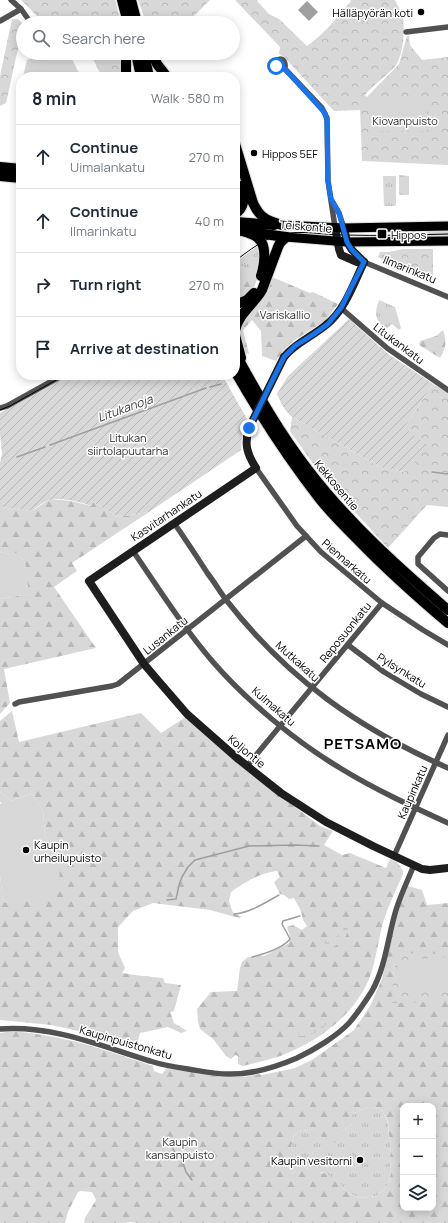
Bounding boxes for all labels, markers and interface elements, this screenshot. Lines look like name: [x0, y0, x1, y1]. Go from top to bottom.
place label: Hälläpyörän koti: [332, 5, 413, 20]
marker: Hälläpyörän koti: [416, 7, 426, 17]
search box: [16, 16, 240, 60]
icon: search: [30, 27, 52, 49]
text: Search here: [62, 28, 145, 49]
route start: [267, 57, 285, 75]
text: 8 min: [32, 87, 77, 110]
text: Walk · 580 m: [151, 89, 224, 107]
park label: Kiovanpuisto: [372, 113, 438, 128]
text: Continue: [70, 137, 138, 158]
icon: ahead: [32, 146, 54, 168]
place label: Hippos 5EF: [262, 146, 318, 161]
text: 270 m: [189, 148, 224, 166]
marker: Hippos 5EF: [249, 148, 259, 158]
text: Uimalankatu: [70, 158, 145, 176]
text: Continue: [70, 201, 138, 222]
icon: ahead: [32, 210, 54, 232]
text: 40 m: [195, 212, 224, 230]
street label: Teiskontie: [279, 216, 333, 236]
text: Ilmarinkatu: [70, 222, 136, 240]
place label: Hippos: [391, 227, 427, 242]
marker: Hippos: [376, 228, 388, 240]
street label: Ilmarinkatu: [381, 252, 439, 286]
icon: right: [32, 274, 54, 296]
text: Turn right: [70, 274, 141, 295]
text: 270 m: [189, 276, 224, 294]
park label: Variskallio: [260, 307, 311, 322]
street label: Litukankatu: [371, 319, 427, 367]
icon: arrive: [32, 338, 54, 360]
text: Arrive at destination: [70, 338, 219, 359]
water label: Litukanoja: [95, 390, 156, 426]
route end: [240, 419, 258, 437]
park label: Litukan siirtolapuutarha: [88, 430, 168, 458]
street label: Kekkosentie: [311, 457, 363, 514]
street label: Kasvitarhankatu: [128, 486, 204, 544]
street label: Piennarkatu: [319, 535, 375, 587]
street label: Reposuonkatu: [316, 599, 374, 665]
street label: Lusankatu: [140, 612, 190, 658]
street label: Mutkakatu: [273, 637, 323, 685]
street label: Pylsynkatu: [375, 649, 429, 691]
street label: Kulmakatu: [249, 683, 299, 729]
street label: Koljontie: [225, 731, 269, 771]
district label: PETSAMO: [324, 733, 402, 754]
street label: Kaupinkatu: [393, 763, 431, 821]
place label: Kaupin urheilupuisto: [34, 837, 102, 865]
marker: Kaupin urheilupuisto: [21, 845, 31, 855]
street label: Kaupinpuistonkatu: [78, 1022, 174, 1062]
map controls: [400, 1103, 436, 1211]
button: +: [400, 1103, 436, 1139]
park label: Kaupin kansanpuisto: [146, 1134, 215, 1162]
button: −: [400, 1139, 436, 1175]
place label: Kaupin vesitorni: [271, 1153, 352, 1168]
marker: Kaupin vesitorni: [355, 1155, 365, 1165]
button: layers: [400, 1175, 436, 1211]

